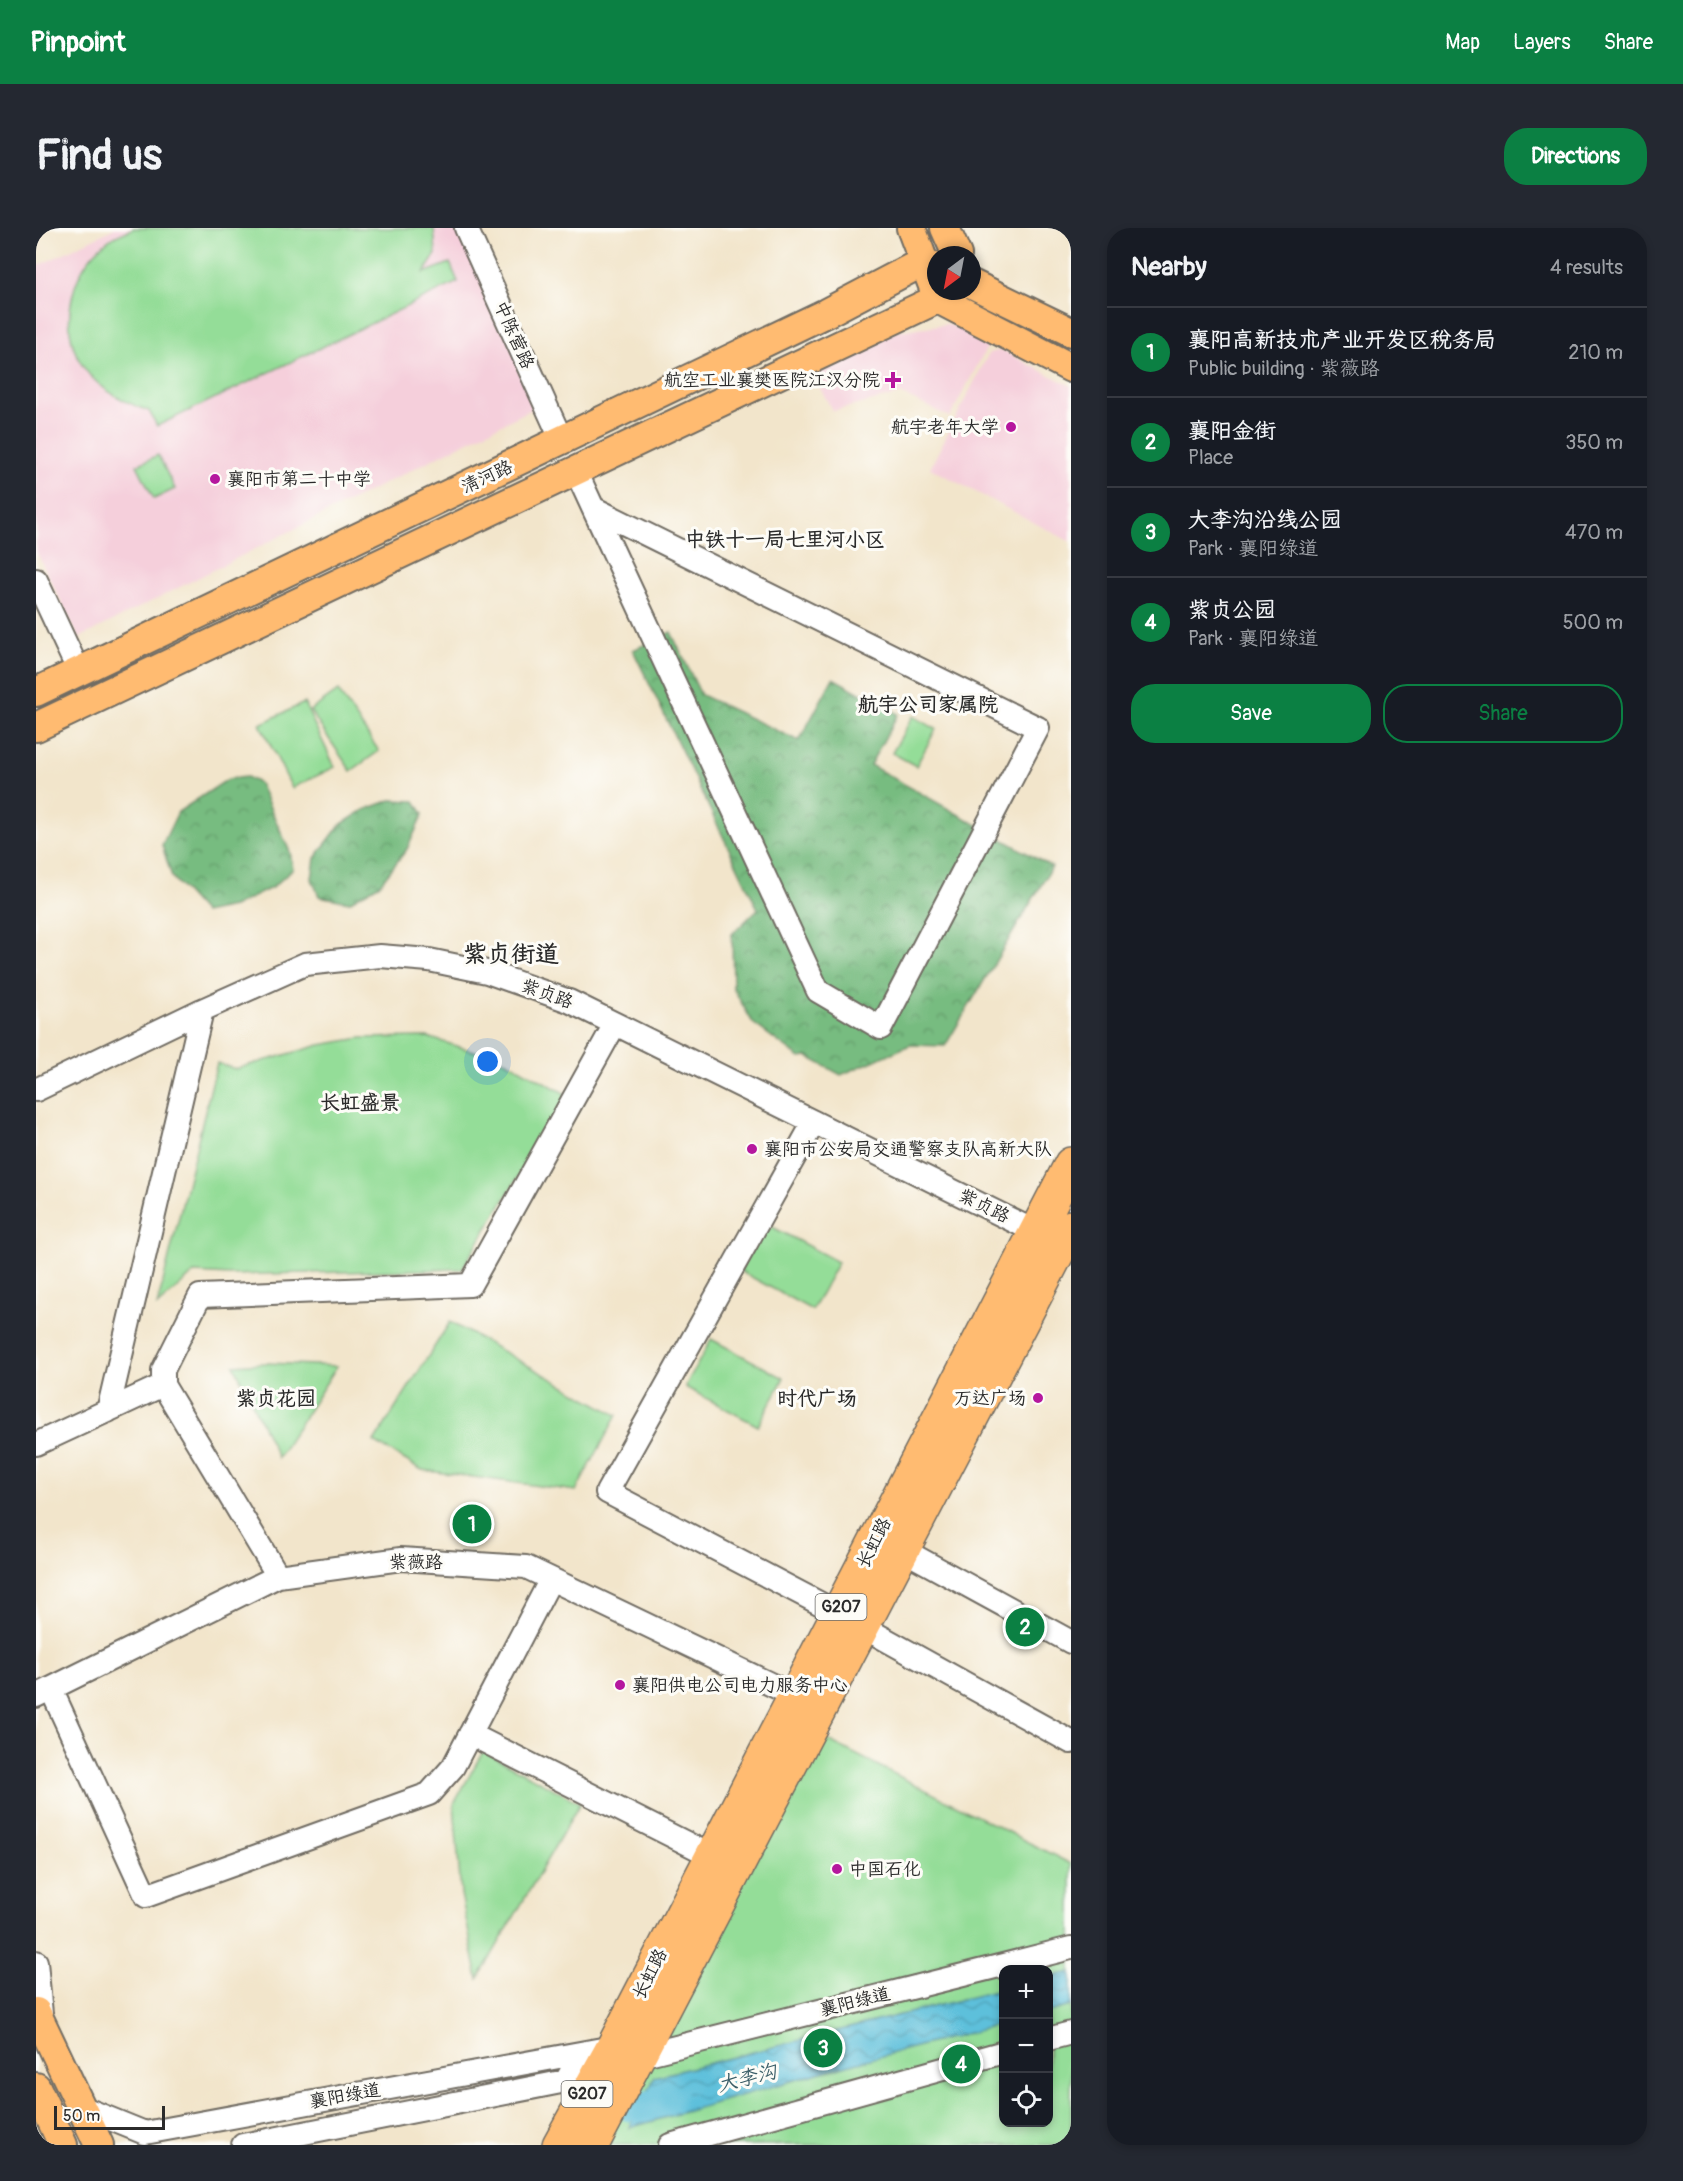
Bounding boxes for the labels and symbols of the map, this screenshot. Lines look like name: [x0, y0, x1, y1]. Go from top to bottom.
north arrow: [927, 246, 981, 300]
street label: 中陈营路: [489, 297, 539, 373]
place label: 航空工业襄樊医院江汉分院: [664, 369, 880, 392]
marker: 航空工业襄樊医院江汉分院: [884, 371, 902, 389]
place label: 航宇老年大学: [891, 416, 999, 439]
marker: 航宇老年大学: [1004, 420, 1018, 434]
street label: 清河路: [458, 455, 516, 499]
place label: 襄阳市第二十中学: [227, 468, 371, 491]
marker: 襄阳市第二十中学: [208, 472, 222, 486]
district label: 中铁十一局七里河小区: [685, 527, 885, 552]
district label: 航宇公司家属院: [858, 692, 998, 717]
district label: 紫贞街道: [463, 940, 559, 969]
street label: 紫贞路: [518, 974, 576, 1014]
your location: [473, 1047, 502, 1076]
district label: 长虹盛景: [320, 1090, 400, 1115]
place label: 襄阳市公安局交通警察支队高新大队: [764, 1138, 1052, 1161]
marker: 襄阳市公安局交通警察支队高新大队: [745, 1142, 759, 1156]
street label: 紫贞路: [955, 1184, 1013, 1228]
district label: 紫贞花园: [236, 1386, 316, 1411]
district label: 时代广场: [777, 1386, 857, 1411]
place label: 万达广场: [954, 1387, 1026, 1410]
marker: 万达广场: [1031, 1391, 1045, 1405]
pin: 1: [452, 1502, 492, 1546]
street label: 长虹路: [851, 1514, 897, 1572]
street label: 紫薇路: [389, 1551, 443, 1574]
road number: G207: [816, 1594, 866, 1620]
pin: 2: [1006, 1604, 1044, 1650]
place label: 襄阳供电公司电力服务中心: [632, 1674, 848, 1697]
marker: 襄阳供电公司电力服务中心: [613, 1678, 627, 1692]
place label: 中国石化: [849, 1858, 921, 1881]
marker: 中国石化: [830, 1862, 844, 1876]
street label: 长虹路: [627, 1945, 673, 2003]
street label: 襄阳绿道: [817, 1982, 893, 2022]
pin: 3: [804, 2026, 842, 2070]
pin: 4: [942, 2042, 980, 2086]
water label: 大李沟: [715, 2058, 781, 2097]
street label: 襄阳绿道: [308, 2078, 382, 2114]
road number: G207: [562, 2081, 612, 2107]
scale bar: [54, 2103, 165, 2130]

